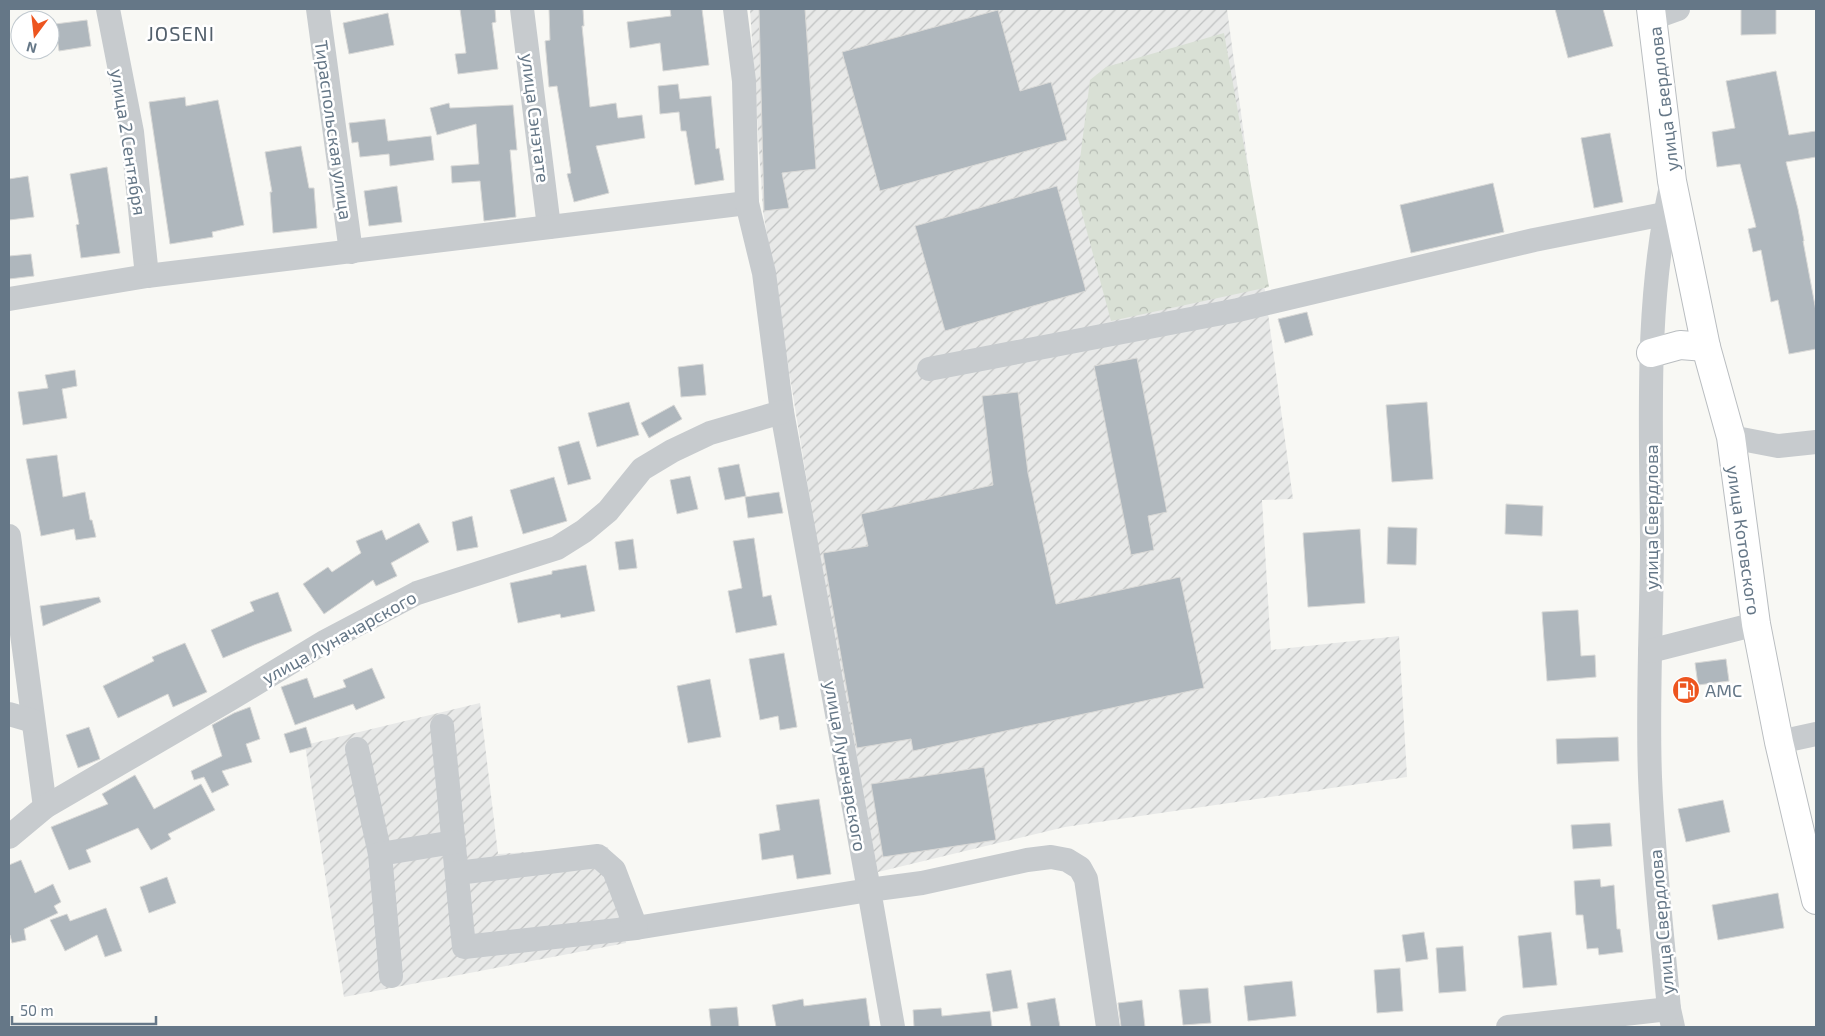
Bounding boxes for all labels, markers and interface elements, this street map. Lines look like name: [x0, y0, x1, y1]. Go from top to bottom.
north arrow: [10, 10, 60, 60]
district label: JOSENI: [147, 21, 215, 45]
street label: улица Свердлова: [1643, 25, 1683, 173]
text: N: [24, 39, 39, 58]
street label: Тираспольская улица: [311, 39, 357, 221]
street label: улица Сэнэтате: [517, 52, 555, 184]
street label: улица 2 Сентября: [107, 67, 151, 217]
street label: улица Свердлова: [1640, 444, 1662, 590]
street label: улица Котовского: [1723, 464, 1765, 616]
street label: улица Луначарского: [258, 585, 420, 689]
fuel station icon: AMC: [1671, 675, 1701, 705]
street label: улица Луначарского: [820, 679, 872, 853]
place label: AMC: [1705, 679, 1742, 701]
street label: улица Свердлова: [1644, 849, 1678, 995]
scale bar: [12, 994, 156, 1026]
text: 50 m: [20, 1001, 54, 1019]

